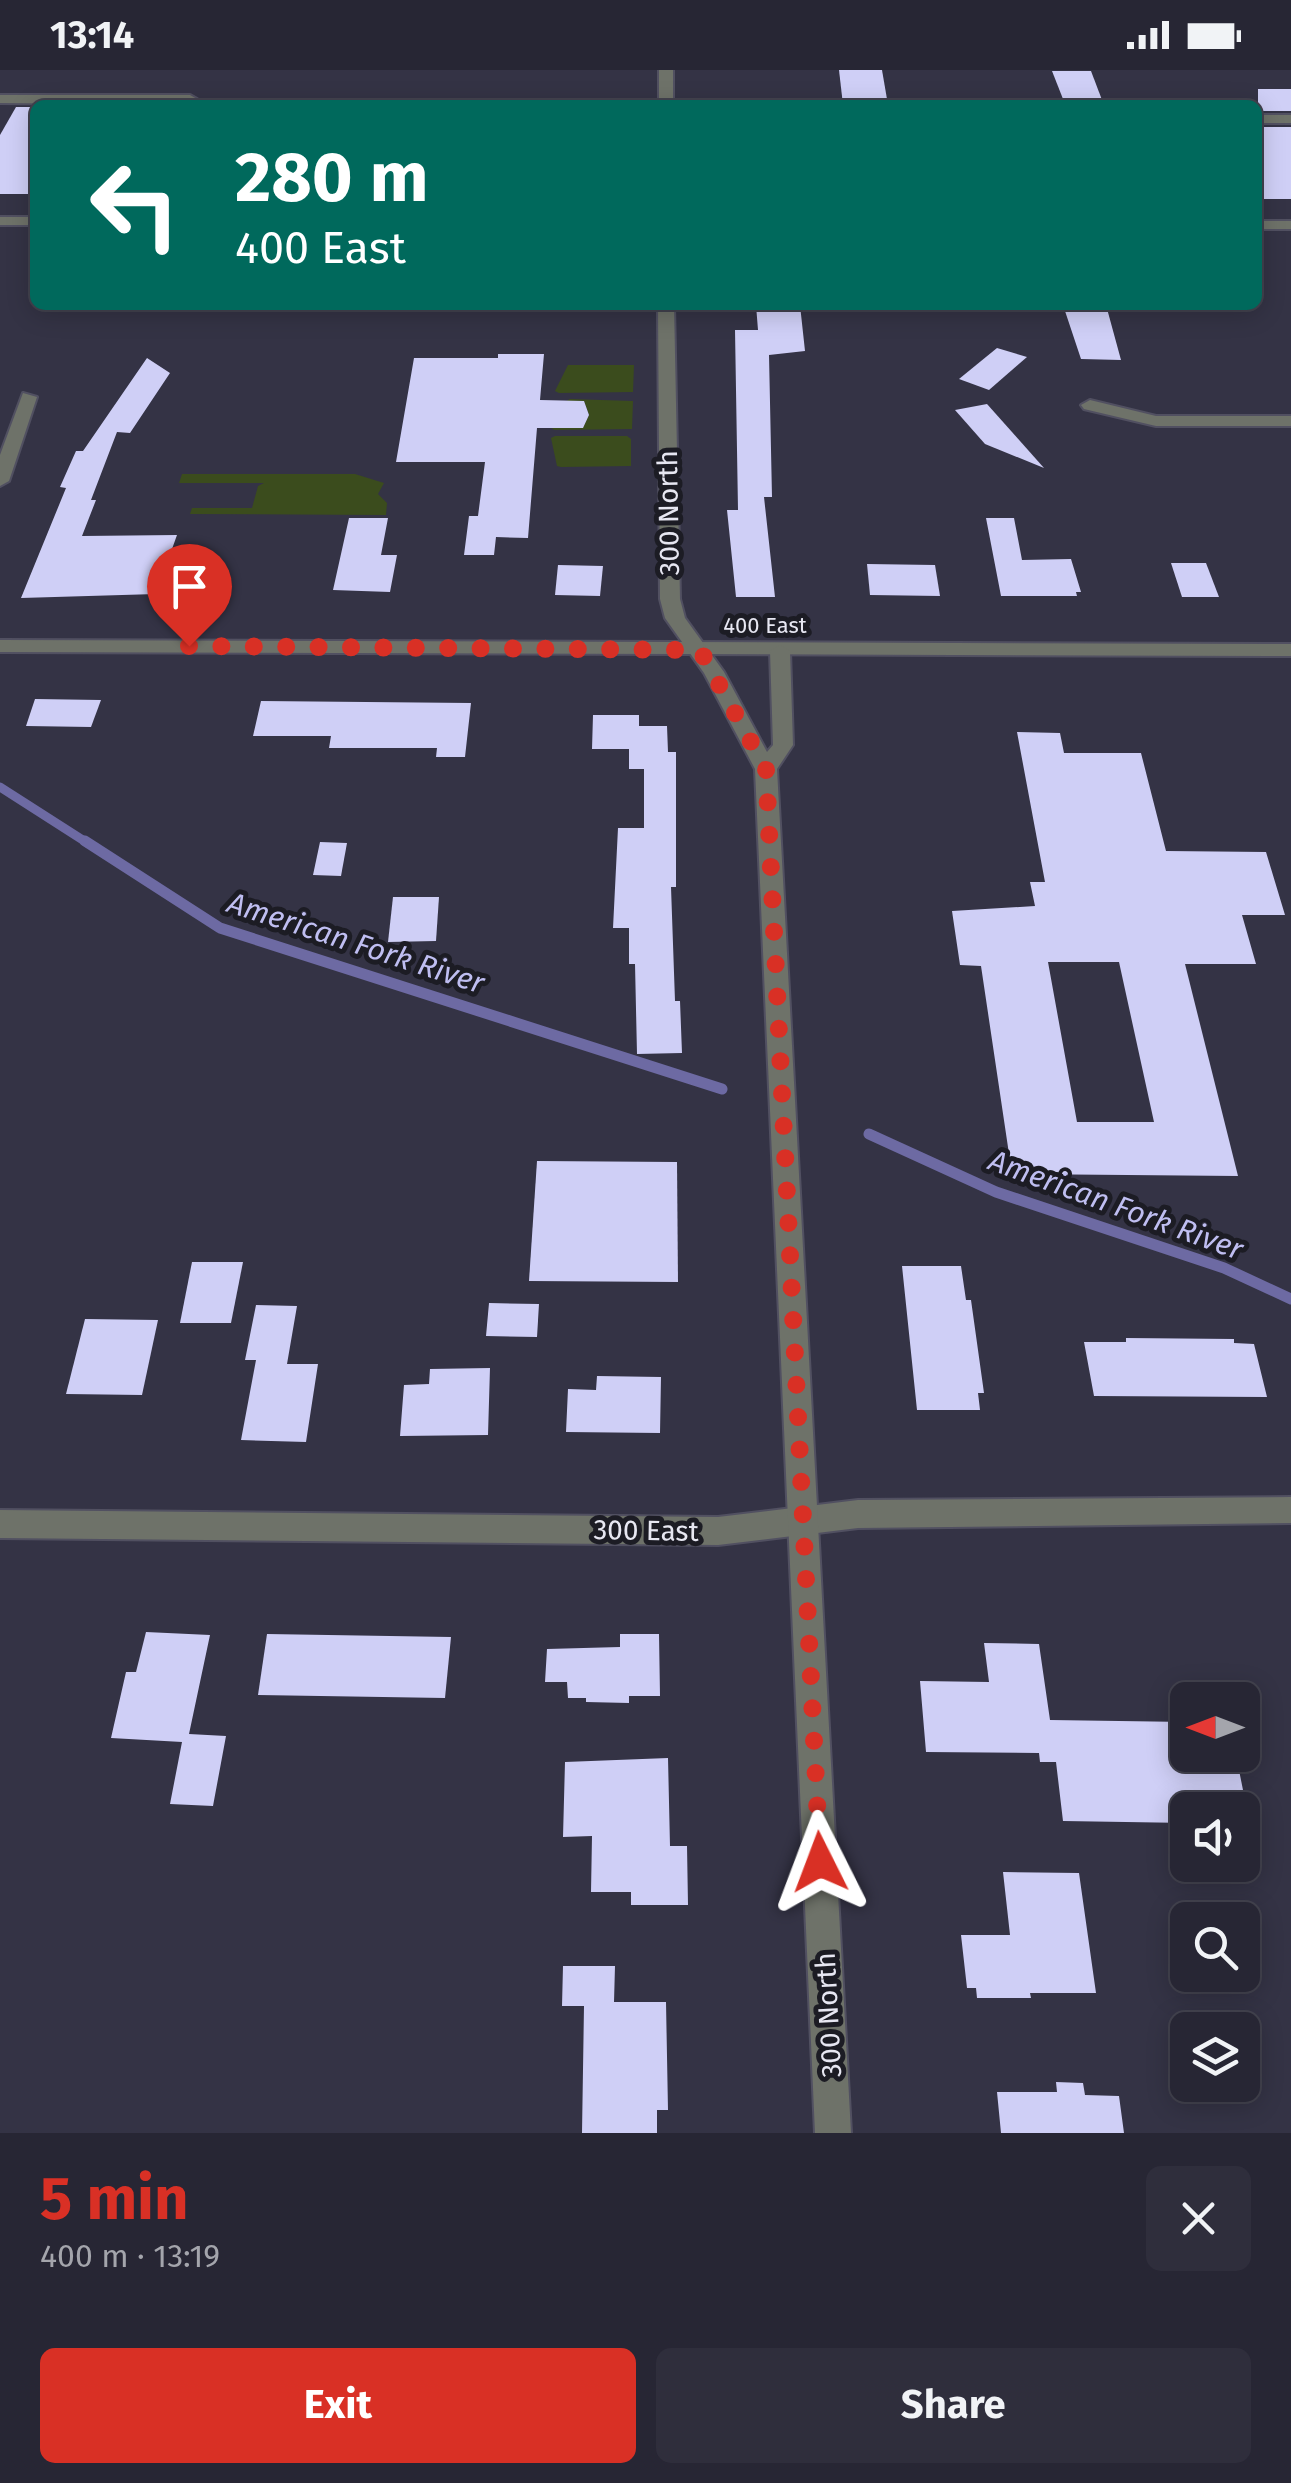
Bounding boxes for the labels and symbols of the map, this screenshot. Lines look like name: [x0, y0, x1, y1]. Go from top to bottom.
street label: 300 North: [651, 450, 686, 576]
pin: [147, 544, 232, 647]
street label: 400 East: [723, 612, 807, 639]
water label: American Fork River: [222, 884, 490, 1002]
water label: American Fork River: [983, 1142, 1249, 1268]
street label: 300 East: [593, 1513, 700, 1548]
north arrow: [1170, 1682, 1260, 1772]
position arrow: [768, 1810, 872, 1914]
street label: 300 North: [809, 1951, 848, 2078]

